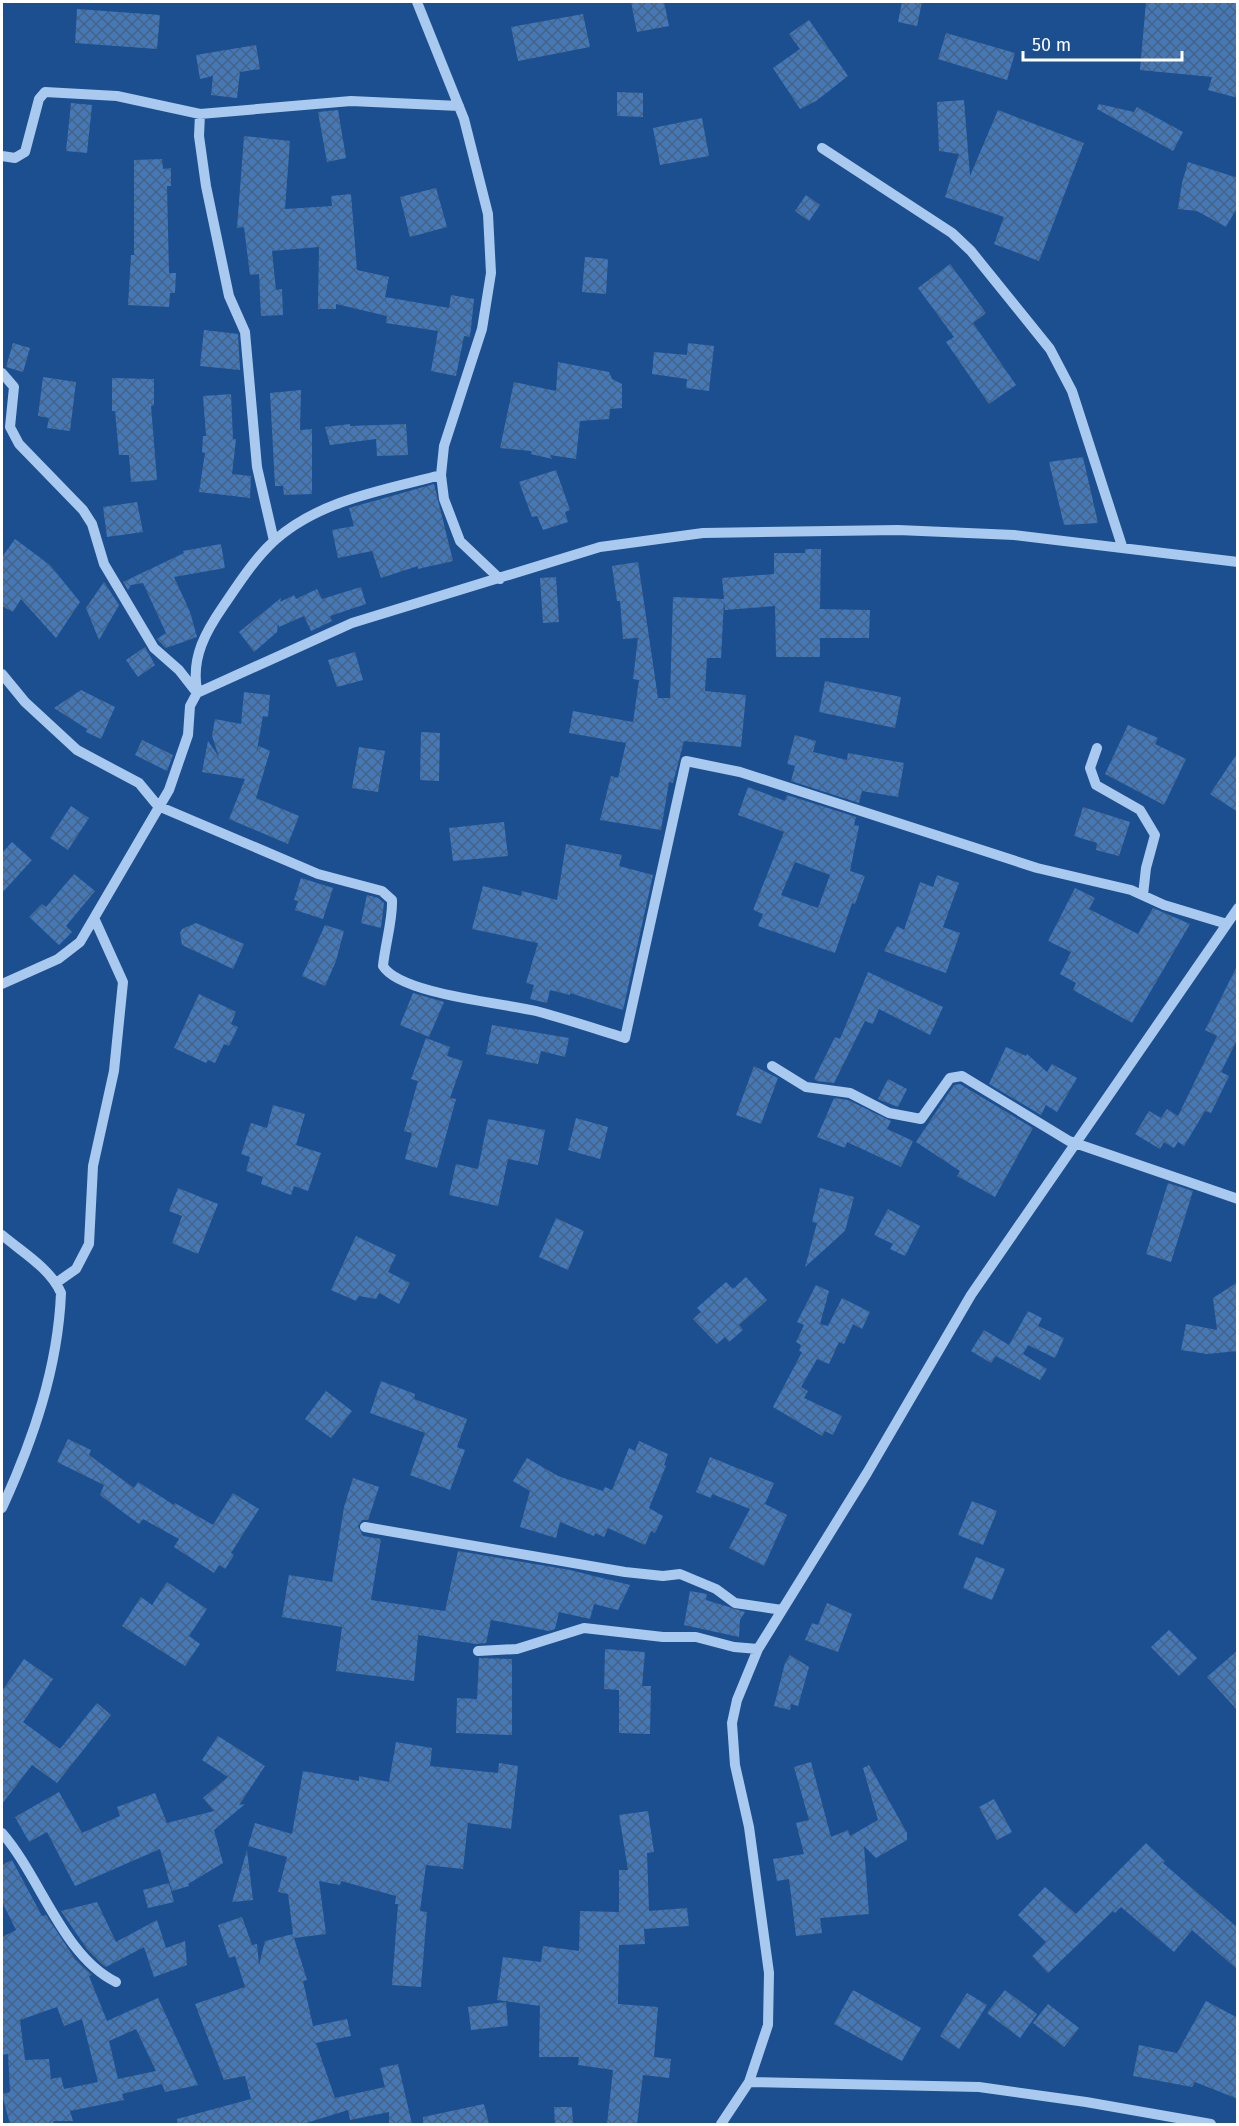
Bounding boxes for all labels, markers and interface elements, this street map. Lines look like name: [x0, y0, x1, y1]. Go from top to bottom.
scale bar: [1023, 24, 1182, 62]
text: 50 m: [1032, 34, 1071, 56]

